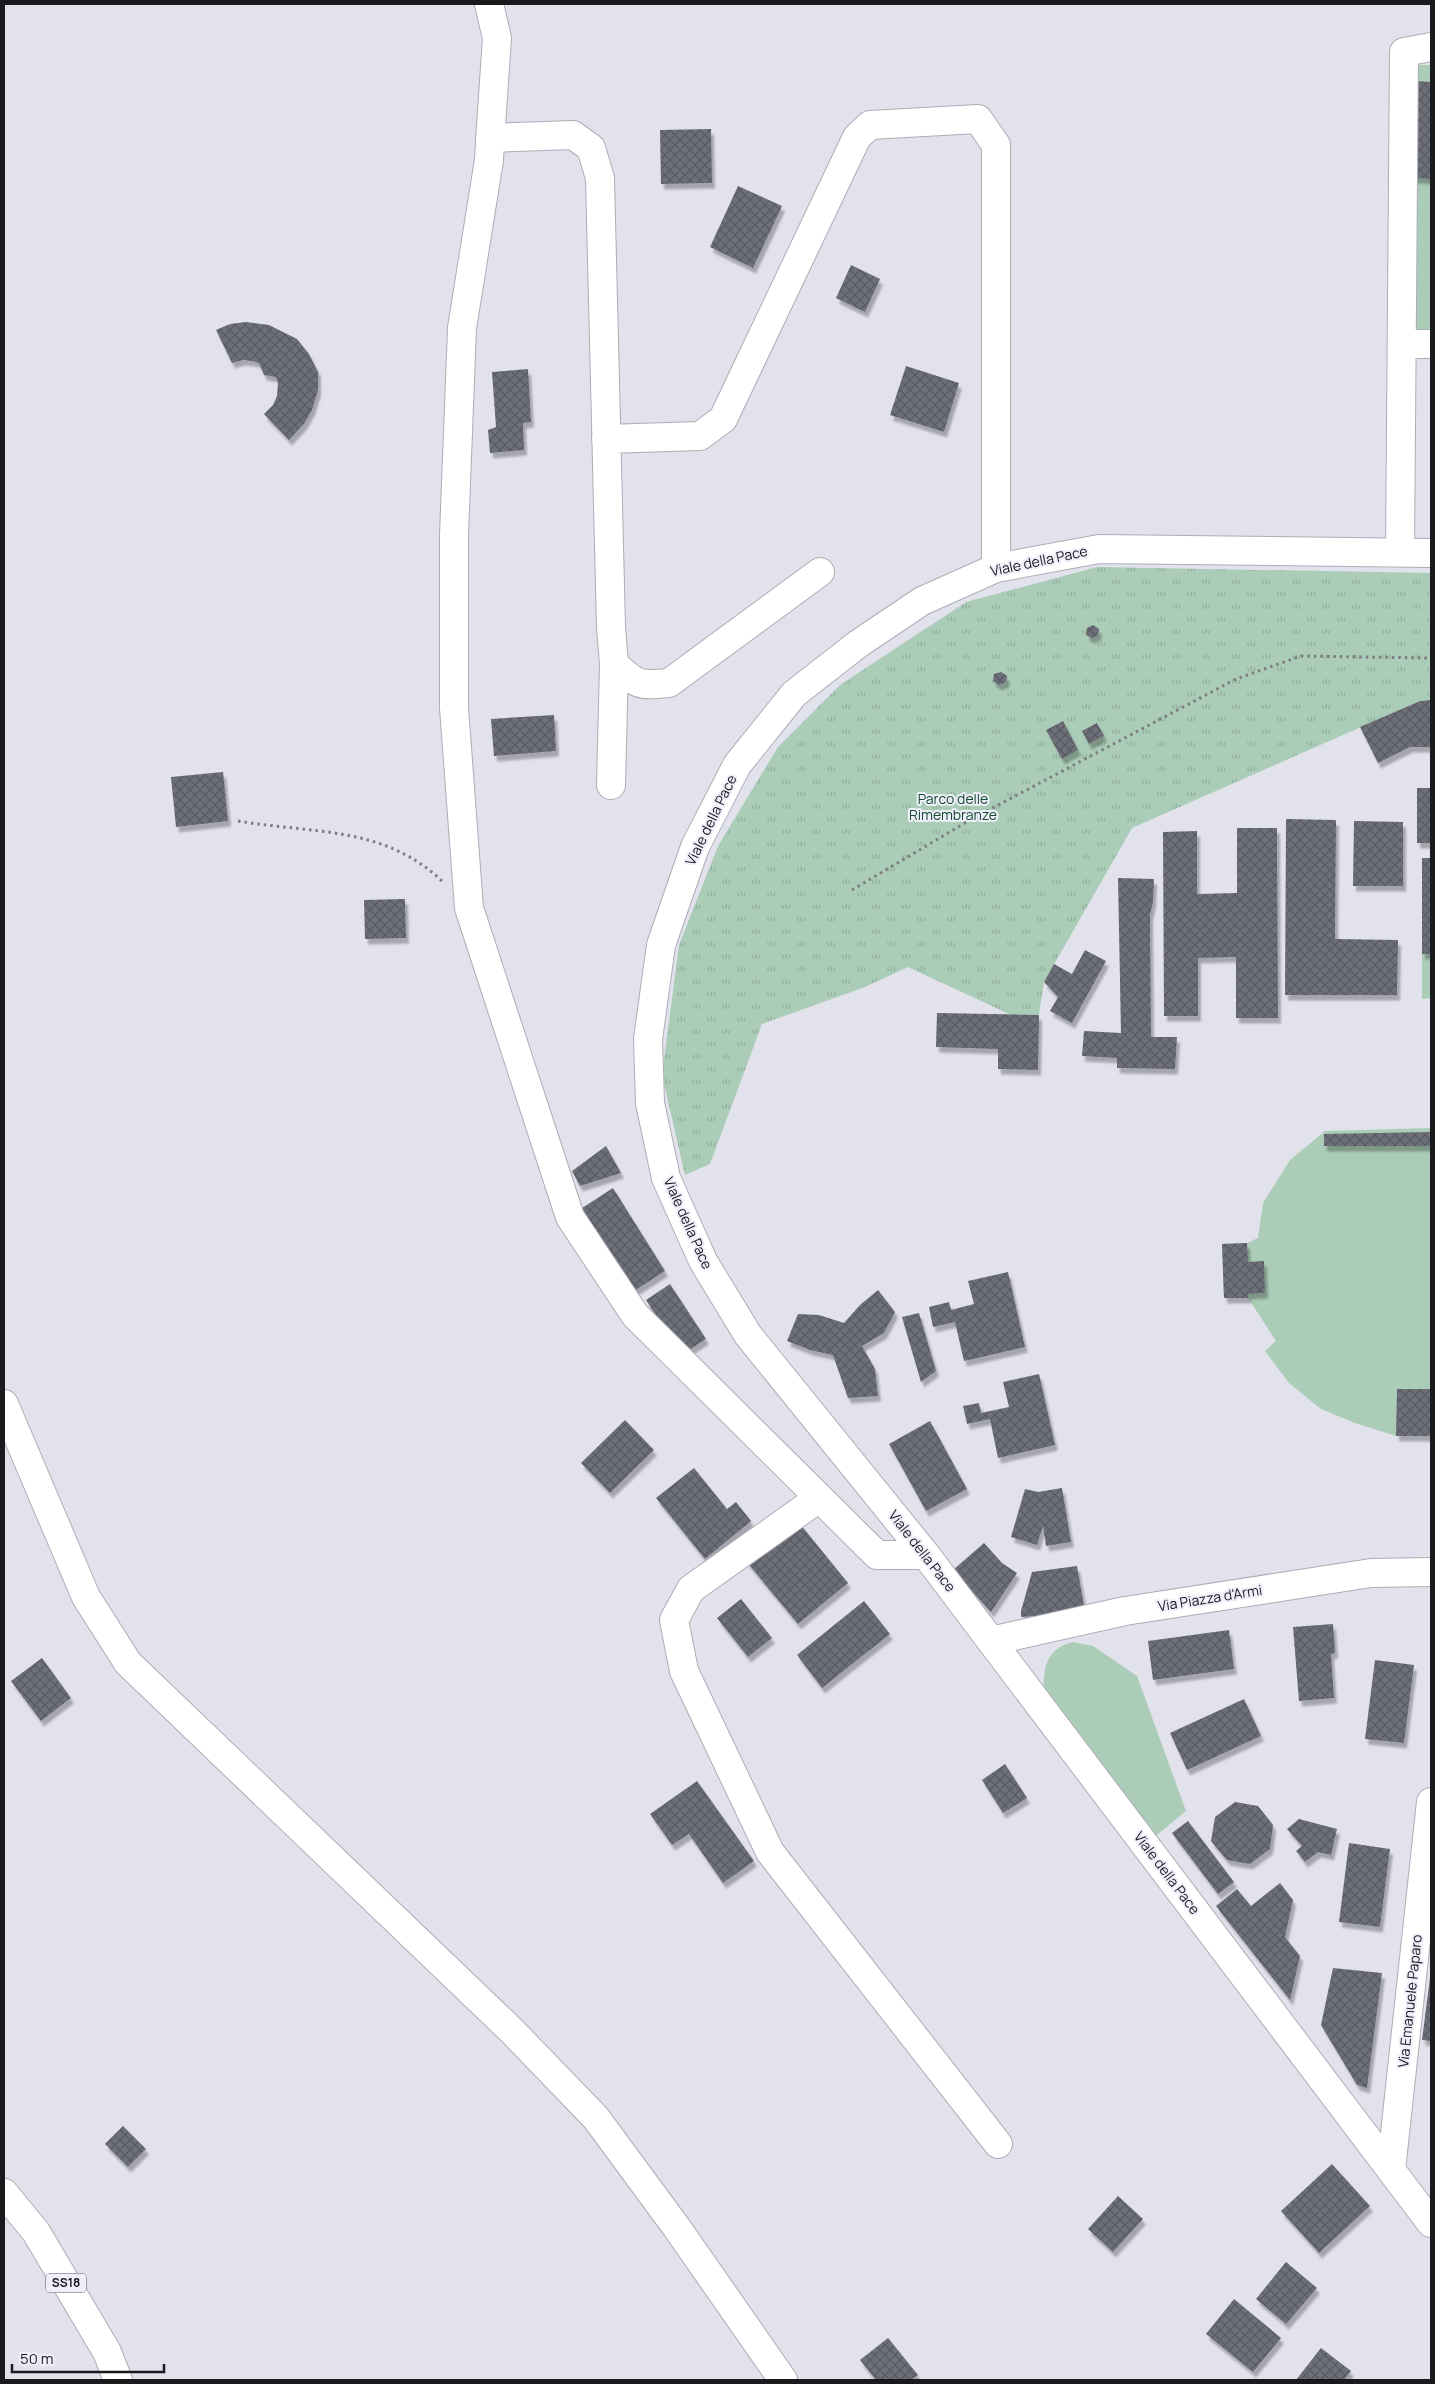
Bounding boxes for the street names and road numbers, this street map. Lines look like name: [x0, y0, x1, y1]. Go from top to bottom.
street label: Viale della Pace: [989, 541, 1089, 580]
street label: Viale della Pace: [680, 771, 741, 868]
street label: Viale della Pace: [660, 1174, 717, 1272]
street label: Viale della Pace: [885, 1506, 960, 1595]
street label: Via Piazza d'Armi: [1156, 1580, 1263, 1615]
street label: Viale della Pace: [1130, 1828, 1205, 1918]
street label: Via Emanuele Paparo: [1393, 1933, 1426, 2069]
road number: SS18: [46, 2274, 86, 2292]

